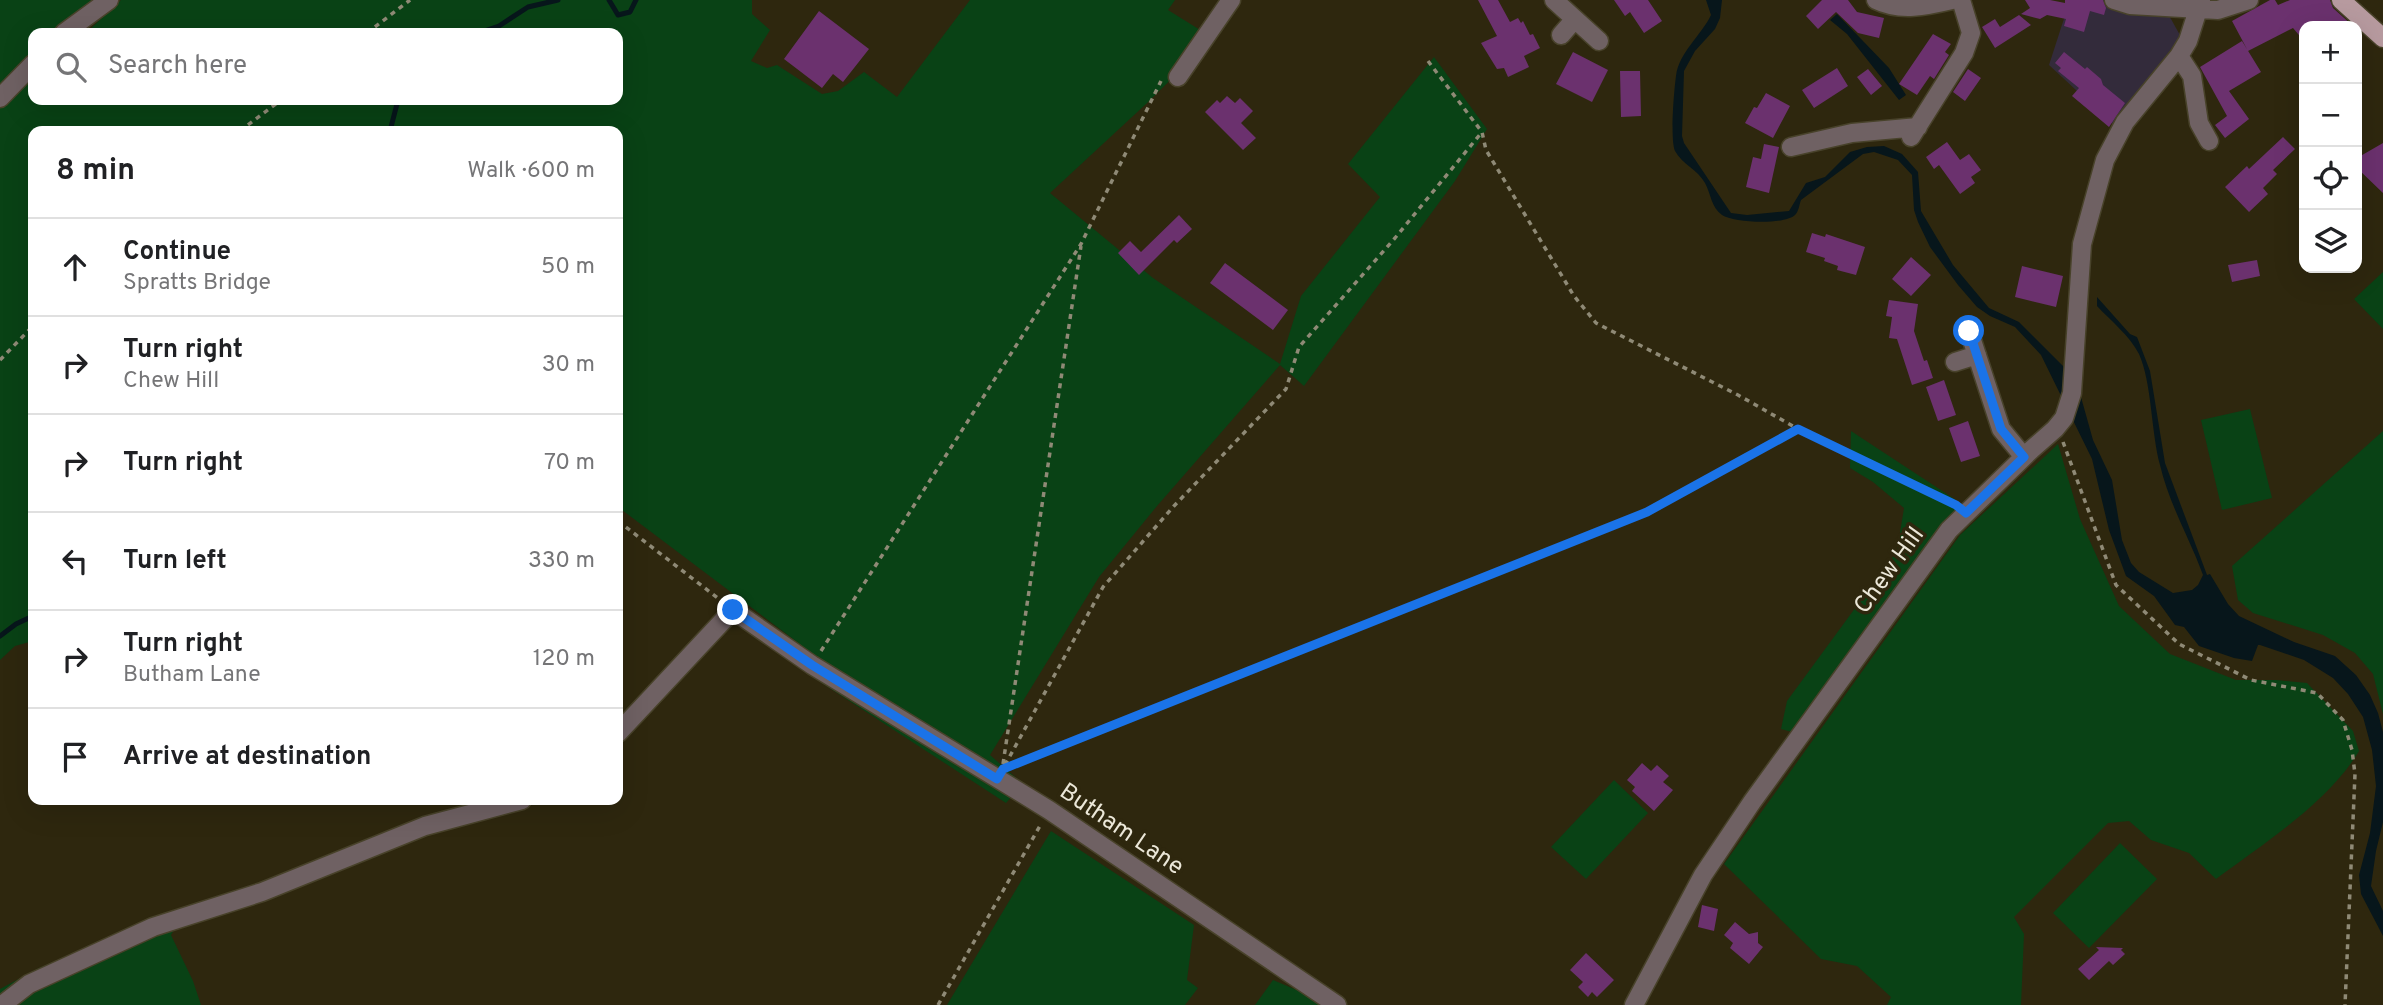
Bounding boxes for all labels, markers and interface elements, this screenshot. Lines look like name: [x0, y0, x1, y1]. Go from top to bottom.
map controls: [2299, 21, 2362, 273]
button: +: [2299, 21, 2362, 84]
search box: [28, 28, 623, 105]
icon: search: [52, 48, 90, 86]
text: Search here: [108, 50, 247, 83]
button: −: [2299, 84, 2362, 147]
button: locate: [2299, 147, 2362, 210]
text: 8 min: [56, 153, 135, 190]
text: Walk · 600 m: [467, 157, 595, 186]
button: layers: [2299, 210, 2362, 273]
text: Continue: [123, 236, 231, 269]
icon: ahead: [56, 248, 94, 286]
text: 50 m: [541, 253, 595, 282]
text: Spratts Bridge: [123, 269, 271, 298]
route start: [1953, 315, 1984, 346]
text: Turn right: [123, 334, 243, 367]
icon: right: [56, 346, 94, 384]
text: 30 m: [542, 351, 595, 380]
text: Chew Hill: [123, 367, 219, 396]
icon: right: [56, 444, 94, 482]
text: Turn right: [123, 447, 243, 480]
text: 70 m: [544, 449, 595, 478]
street label: Chew Hill: [1848, 522, 1932, 620]
icon: left: [56, 542, 94, 580]
text: Turn left: [123, 545, 227, 578]
text: 330 m: [528, 547, 595, 576]
route end: [717, 594, 748, 625]
text: Turn right: [123, 628, 243, 661]
icon: right: [56, 640, 94, 678]
text: 120 m: [533, 645, 595, 674]
text: Butham Lane: [123, 661, 261, 690]
icon: arrive: [56, 738, 94, 776]
text: Arrive at destination: [123, 741, 371, 774]
street label: Butham Lane: [1053, 777, 1189, 883]

